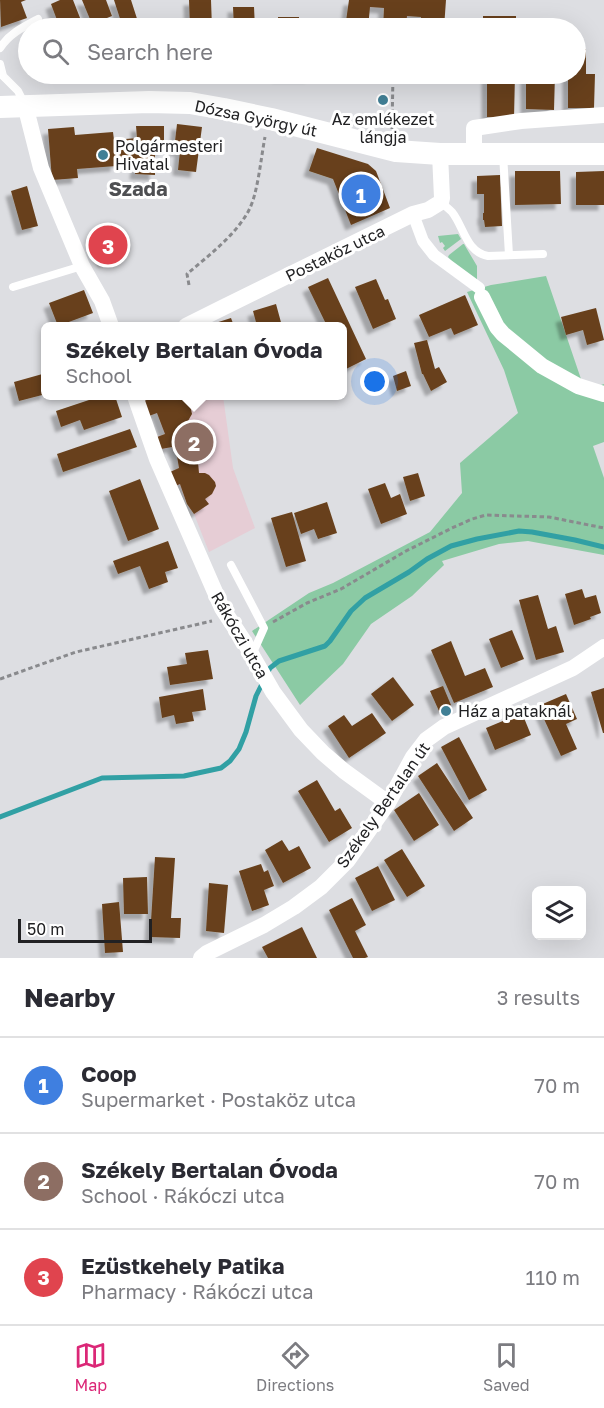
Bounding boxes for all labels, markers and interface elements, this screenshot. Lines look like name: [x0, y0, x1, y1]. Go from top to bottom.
search box: [18, 18, 586, 84]
icon: search: [39, 35, 72, 68]
text: Search here: [87, 38, 213, 65]
marker: Az emlékezet lángja: [376, 93, 390, 107]
street label: Dózsa György út: [193, 95, 319, 141]
place label: Az emlékezet lángja: [332, 109, 434, 147]
place label: Polgármesteri Hivatal: [115, 136, 223, 174]
marker: Polgármesteri Hivatal: [96, 148, 110, 162]
pin: 1: [342, 172, 380, 216]
district label: Szada: [109, 176, 168, 200]
street label: Postaköz utca: [282, 220, 388, 286]
pin: 3: [88, 222, 128, 268]
popup: [41, 322, 347, 400]
text: Székely Bertalan Óvoda: [66, 336, 322, 363]
text: School: [66, 363, 132, 387]
your location: [360, 367, 389, 396]
pin: 2: [174, 420, 214, 464]
street label: Rákóczi utca: [207, 588, 273, 682]
place label: Ház a pataknál: [458, 701, 572, 721]
marker: Ház a pataknál: [439, 704, 453, 718]
street label: Székely Bertalan út: [332, 738, 434, 872]
map controls: [532, 886, 586, 940]
button: layers: [532, 886, 586, 940]
scale bar: [18, 916, 152, 944]
text: 50 m: [27, 919, 64, 939]
text: Nearby: [24, 982, 115, 1013]
text: 3 results: [497, 985, 580, 1009]
text: Coop: [81, 1060, 137, 1087]
text: 1: [38, 1073, 49, 1097]
text: 70 m: [534, 1073, 580, 1097]
text: Supermarket · Postaköz utca: [81, 1087, 356, 1111]
text: Székely Bertalan Óvoda: [81, 1156, 338, 1183]
text: 2: [37, 1169, 50, 1193]
text: 70 m: [534, 1169, 580, 1193]
text: School · Rákóczi utca: [81, 1183, 285, 1207]
text: Ezüstkehely Patika: [81, 1252, 285, 1279]
text: 3: [37, 1265, 50, 1289]
text: 110 m: [526, 1265, 580, 1289]
text: Pharmacy · Rákóczi utca: [81, 1279, 314, 1303]
tab: Map: [74, 1339, 107, 1395]
tab: Directions: [256, 1339, 334, 1395]
tab: Saved: [483, 1339, 530, 1395]

